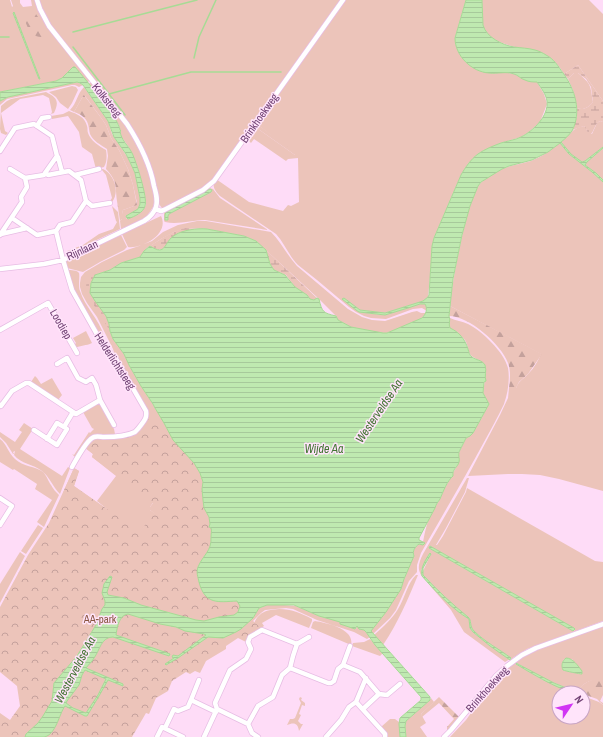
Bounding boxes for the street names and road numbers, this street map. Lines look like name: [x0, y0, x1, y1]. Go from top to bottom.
street label: Kolksteeg: [89, 80, 125, 120]
street label: Brinkhoekweg: [237, 91, 281, 145]
street label: Rijnlaan: [64, 237, 100, 263]
street label: Loodiep: [47, 306, 75, 342]
street label: Helderlichtsteeg: [91, 330, 139, 392]
street label: Brinkhoekweg: [463, 663, 511, 715]

